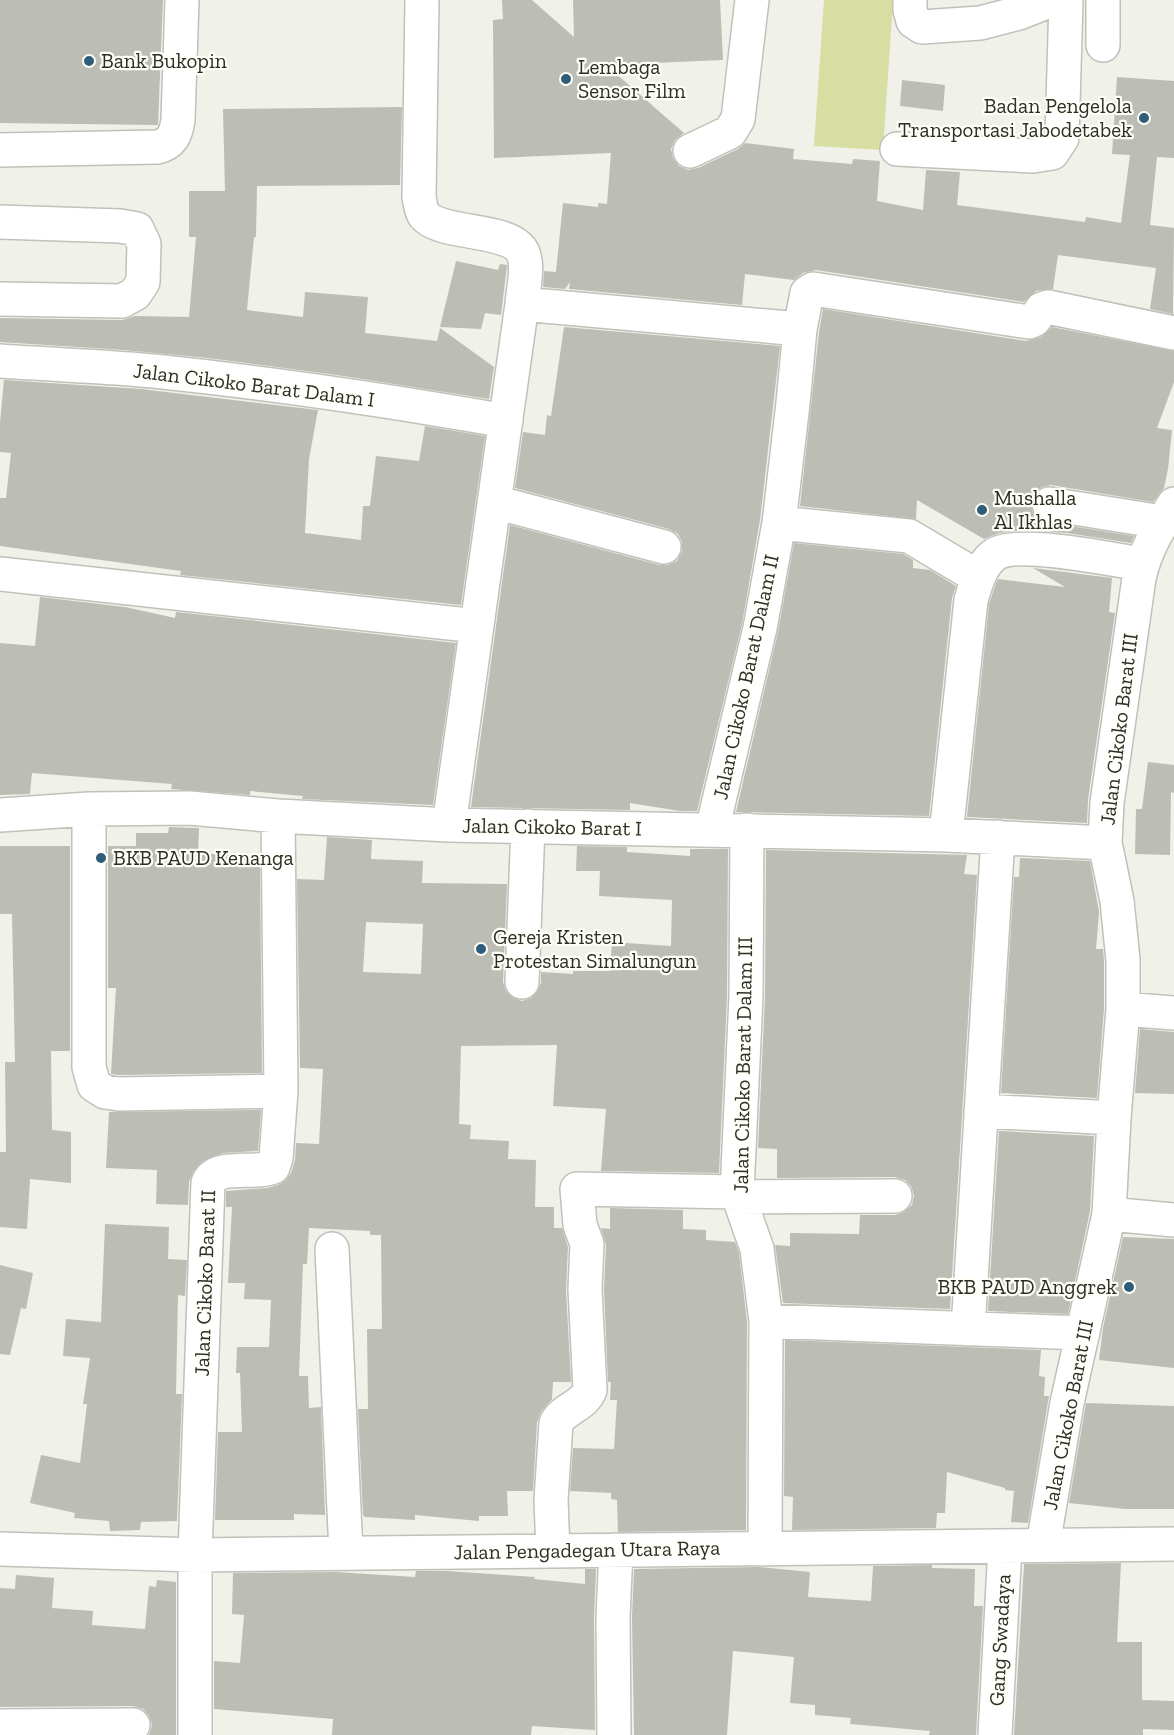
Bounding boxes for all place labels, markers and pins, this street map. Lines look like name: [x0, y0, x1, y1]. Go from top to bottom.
place label: Bank Bukopin: [101, 48, 227, 73]
marker: Bank Bukopin: [82, 54, 96, 68]
place label: Lembaga Sensor Film: [578, 54, 686, 103]
marker: Lembaga Sensor Film: [559, 72, 573, 86]
place label: Badan Pengelola Transportasi Jabodetabek: [898, 93, 1132, 142]
marker: Badan Pengelola Transportasi Jabodetabek: [1137, 111, 1151, 125]
place label: Mushalla Al Ikhlas: [994, 485, 1076, 534]
marker: Mushalla Al Ikhlas: [975, 503, 989, 517]
place label: BKB PAUD Kenanga: [113, 845, 294, 870]
marker: BKB PAUD Kenanga: [94, 851, 108, 865]
place label: Gereja Kristen Protestan Simalungun: [493, 924, 696, 973]
marker: Gereja Kristen Protestan Simalungun: [474, 942, 488, 956]
place label: BKB PAUD Anggrek: [937, 1274, 1117, 1299]
marker: BKB PAUD Anggrek: [1122, 1280, 1136, 1294]

